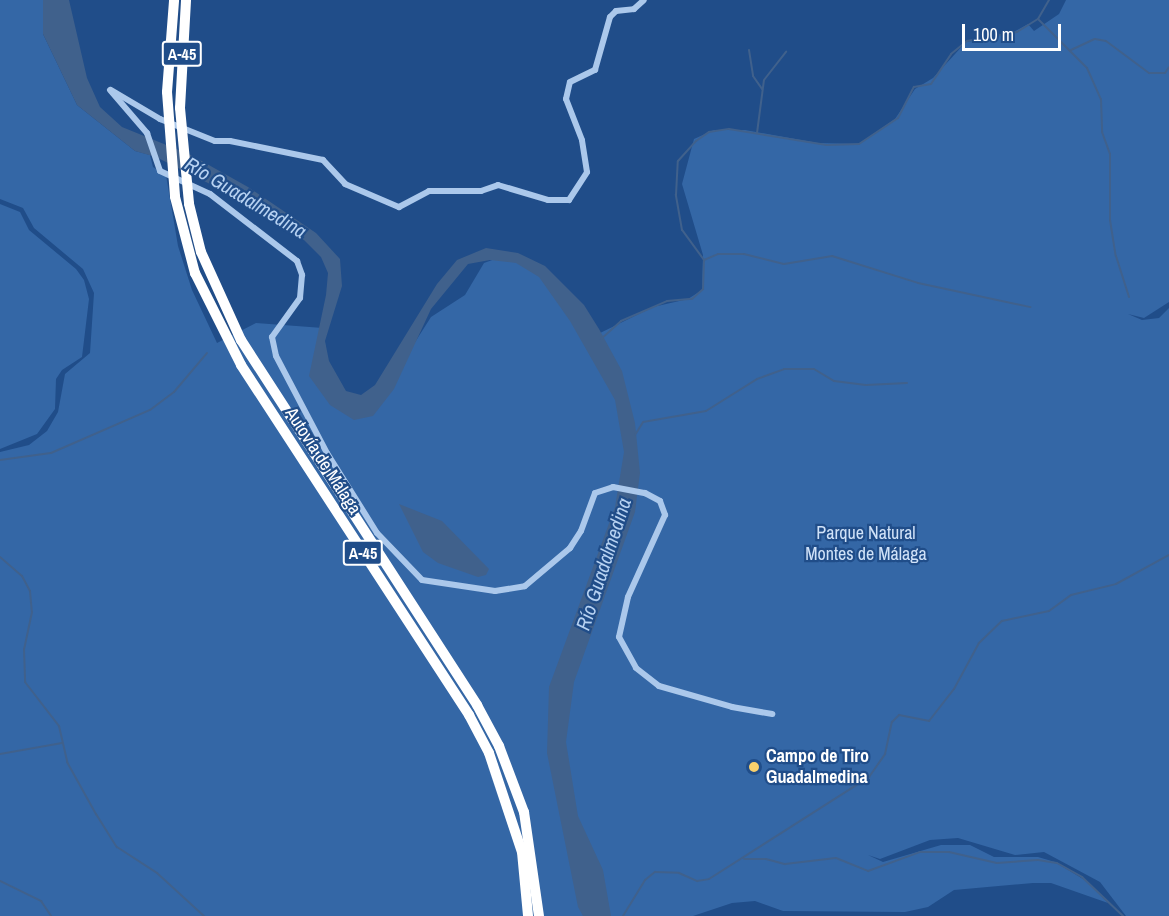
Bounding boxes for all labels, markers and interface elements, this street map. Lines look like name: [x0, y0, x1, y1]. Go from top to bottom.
scale bar: [965, 12, 1064, 50]
text: 100 m: [973, 22, 1014, 47]
road number: A-45: [161, 41, 203, 67]
water label: Río Guadalmedina: [181, 151, 311, 243]
street label: Autovía de Málaga: [280, 404, 366, 518]
water label: Río Guadalmedina: [570, 495, 636, 633]
park label: Parque Natural Montes de Málaga: [805, 523, 927, 566]
road number: A-45: [342, 540, 384, 566]
place label: Campo de Tiro Guadalmedina: [766, 746, 869, 789]
marker: Campo de Tiro Guadalmedina: [747, 760, 761, 774]

